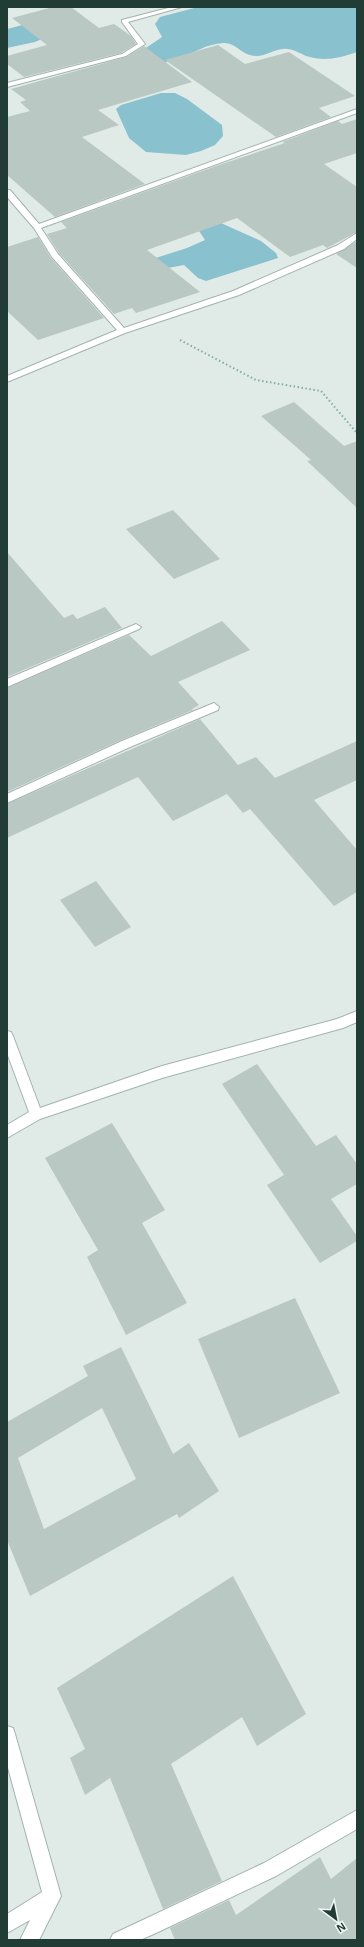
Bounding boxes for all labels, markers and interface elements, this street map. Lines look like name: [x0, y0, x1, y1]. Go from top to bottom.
north arrow: [316, 1899, 356, 1939]
text: N: [335, 1920, 348, 1935]

